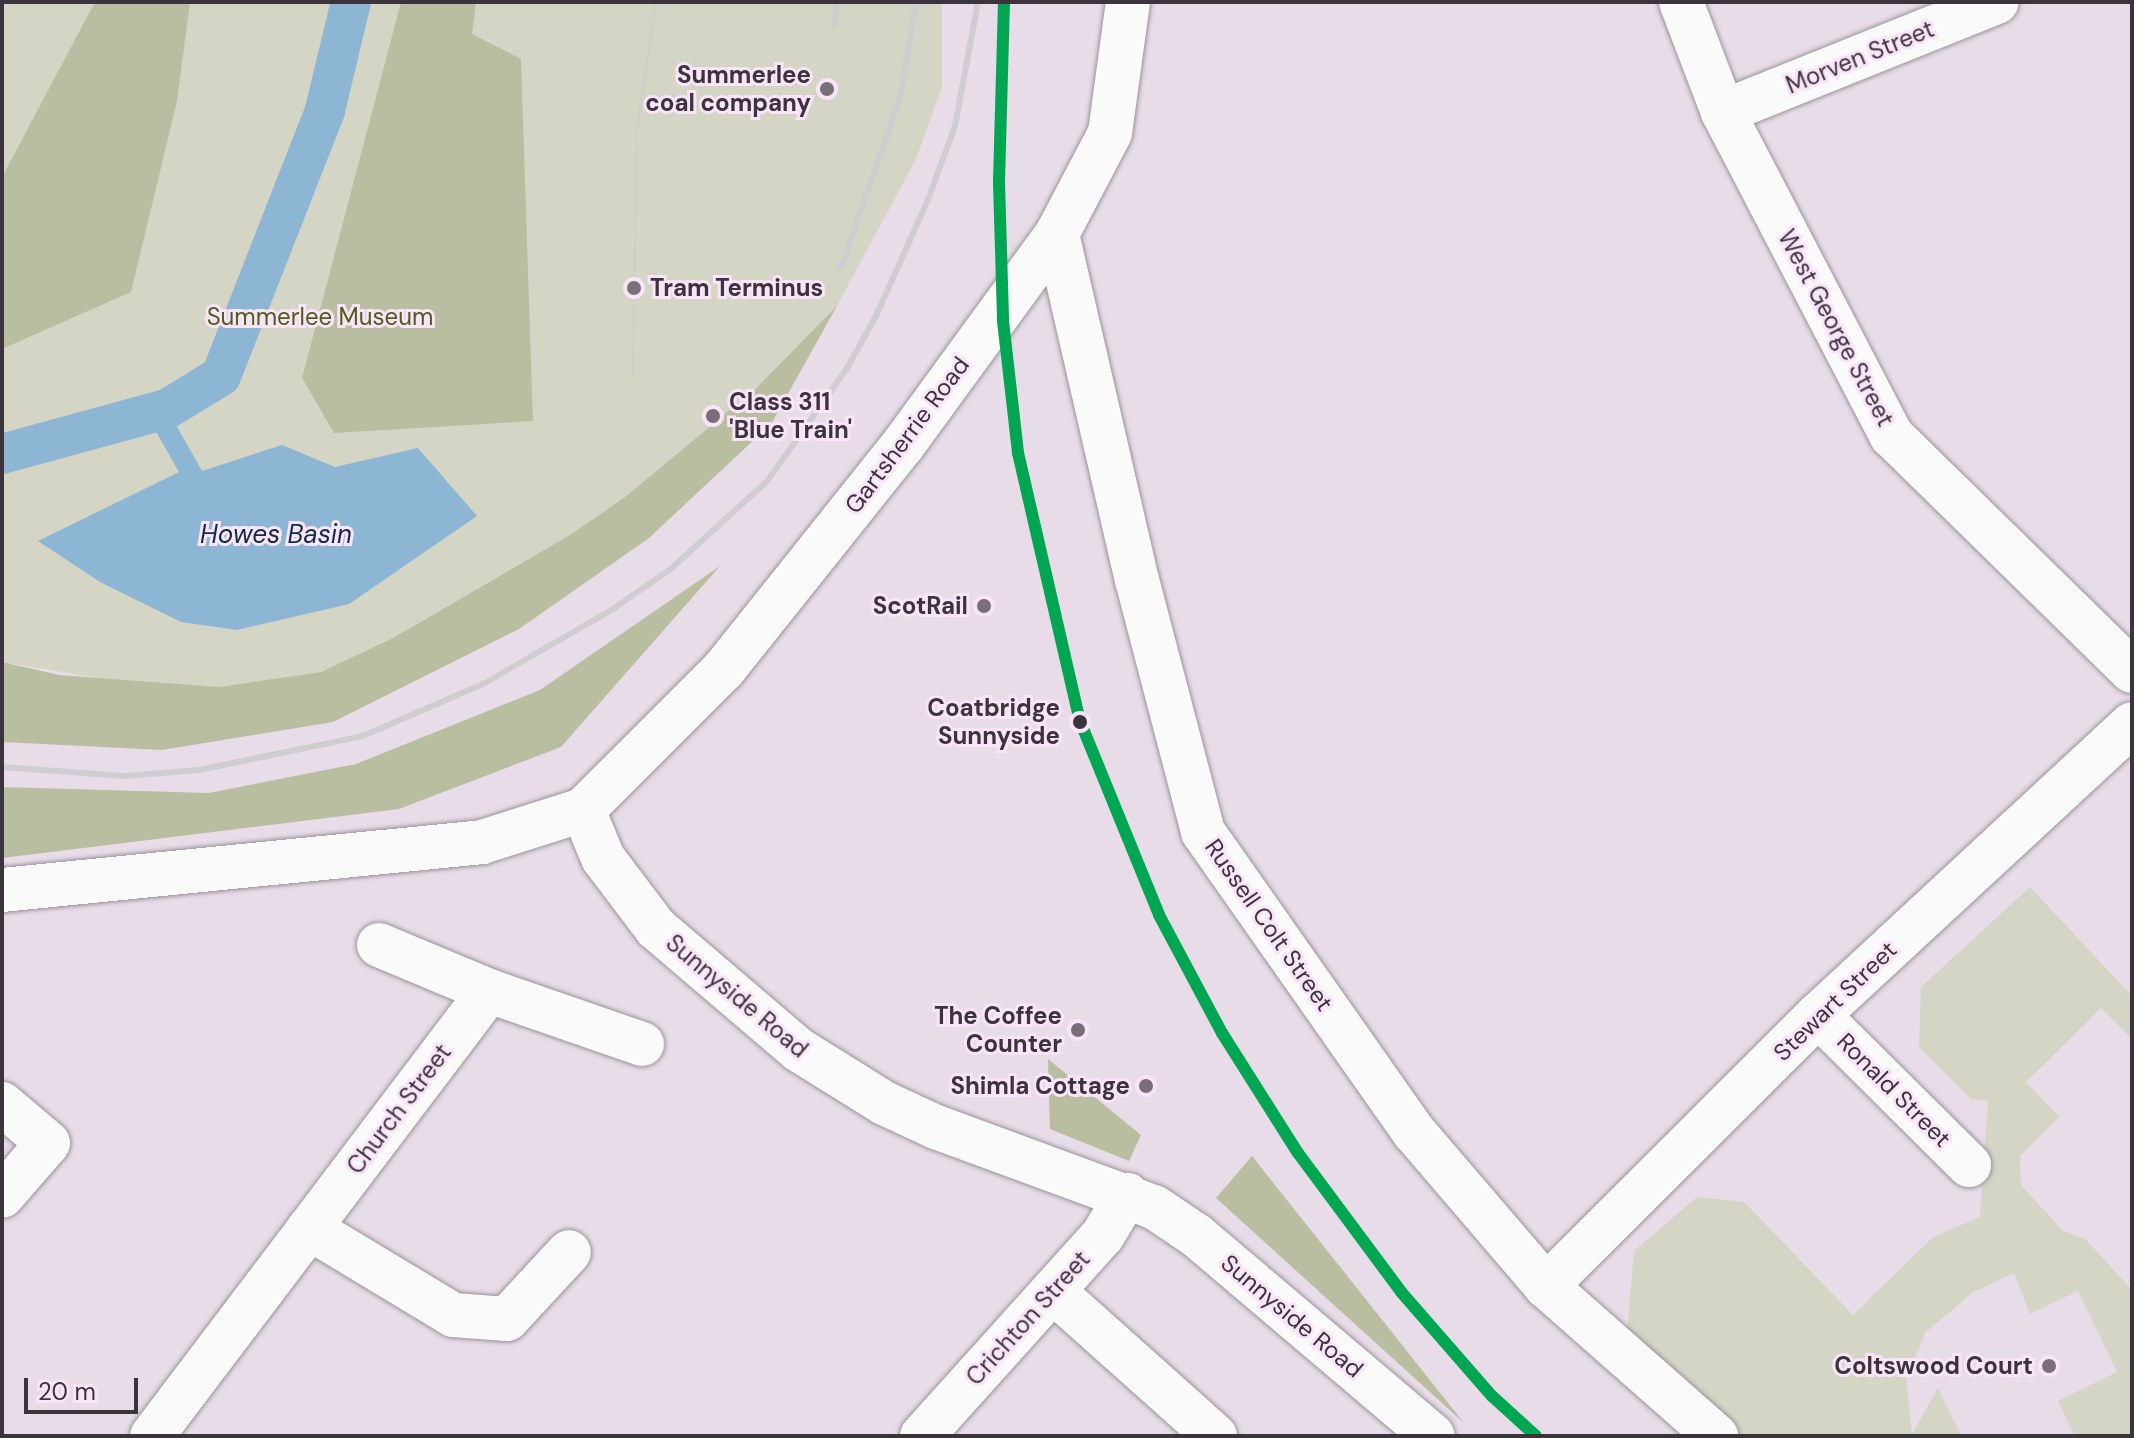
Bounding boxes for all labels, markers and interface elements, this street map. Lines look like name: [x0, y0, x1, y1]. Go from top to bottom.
street label: Morven Street: [1782, 14, 1938, 100]
place label: Summerlee coal company: [645, 61, 811, 117]
marker: Summerlee coal company: [818, 80, 836, 98]
street label: West George Street: [1772, 225, 1900, 431]
place label: Tram Terminus: [650, 274, 823, 302]
marker: Tram Terminus: [625, 279, 643, 297]
park label: Summerlee Museum: [207, 303, 433, 331]
street label: Gartsherrie Road: [839, 351, 975, 519]
place label: Class 311 'Blue Train': [729, 388, 852, 444]
marker: Class 311 'Blue Train': [704, 407, 722, 425]
water label: Howes Basin: [200, 519, 352, 551]
place label: ScotRail: [873, 592, 968, 620]
marker: ScotRail: [975, 597, 993, 615]
place label: Coatbridge Sunnyside: [927, 694, 1060, 750]
marker: Coatbridge Sunnyside: [1067, 709, 1093, 735]
street label: Russell Colt Street: [1199, 833, 1339, 1017]
street label: Sunnyside Road: [660, 928, 814, 1064]
street label: Stewart Street: [1768, 935, 1902, 1067]
place label: The Coffee Counter: [934, 1002, 1062, 1058]
marker: The Coffee Counter: [1069, 1021, 1087, 1039]
street label: Ronald Street: [1831, 1027, 1957, 1153]
street label: Church Street: [341, 1038, 457, 1180]
place label: Shimla Cottage: [950, 1072, 1130, 1100]
marker: Shimla Cottage: [1137, 1077, 1155, 1095]
street label: Crichton Street: [960, 1245, 1096, 1391]
street label: Sunnyside Road: [1215, 1248, 1369, 1384]
place label: Coltswood Court: [1834, 1352, 2033, 1380]
marker: Coltswood Court: [2040, 1357, 2058, 1375]
scale bar: [28, 1362, 142, 1412]
text: 20 m: [38, 1376, 96, 1407]

